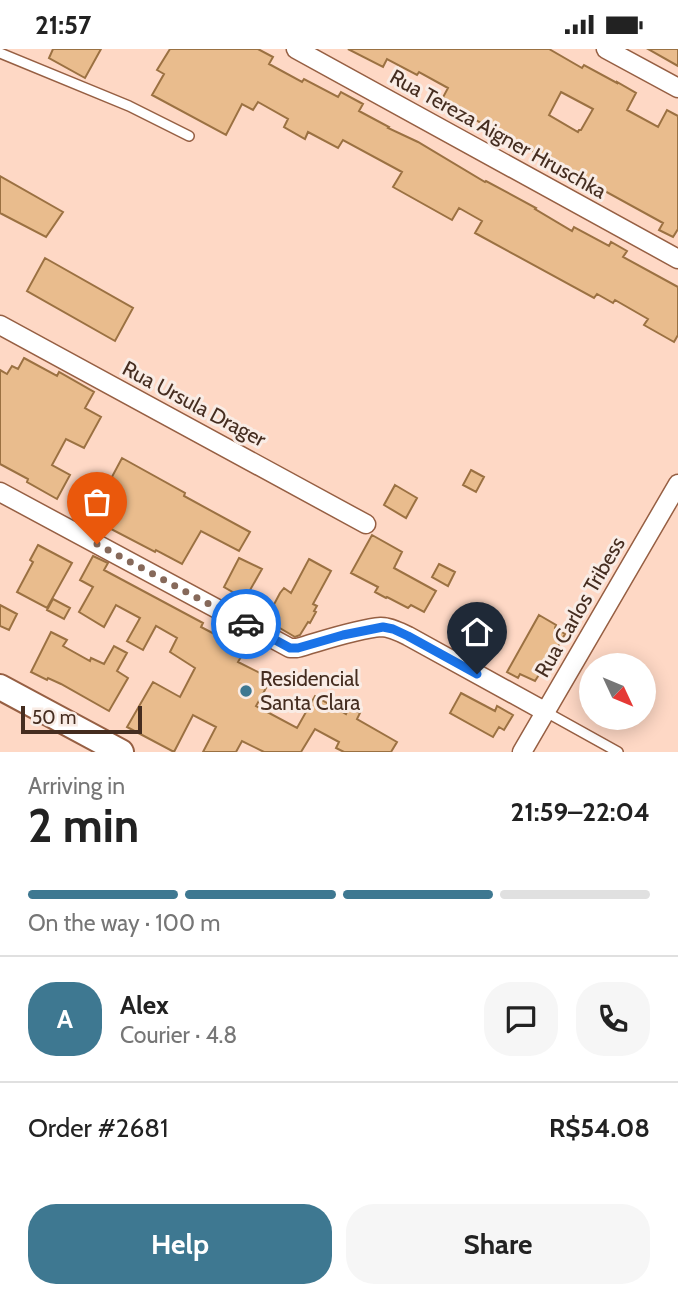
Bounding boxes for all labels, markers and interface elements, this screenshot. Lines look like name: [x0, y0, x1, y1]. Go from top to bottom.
text: 21:57: [35, 9, 91, 41]
street label: Rua Tereza Aigner Hruschka: [386, 64, 611, 203]
street label: Rua Ursula Drager: [118, 355, 270, 452]
pin: [67, 472, 127, 544]
icon: bag: [78, 483, 116, 521]
street label: Rua Carlos Tribess: [529, 532, 630, 681]
courier: [211, 589, 281, 659]
pin: [447, 602, 507, 674]
icon: car: [227, 605, 265, 643]
icon: home: [458, 613, 496, 651]
north arrow: [579, 653, 656, 730]
map controls: [579, 653, 656, 730]
place label: Residencial Santa Clara: [260, 666, 360, 715]
marker: Residencial Santa Clara: [238, 683, 254, 699]
scale bar: [21, 703, 142, 735]
text: 50 m: [32, 706, 76, 729]
text: Arriving in: [28, 772, 125, 800]
text: 21:59–22:04: [510, 796, 650, 828]
text: 2 min: [28, 798, 139, 854]
text: On the way · 100 m: [28, 909, 220, 937]
button: chat: [484, 982, 558, 1056]
button: phone: [576, 982, 650, 1056]
text: Alex: [120, 989, 169, 1021]
text: A: [57, 1003, 73, 1035]
text: Courier · 4.8: [120, 1021, 237, 1049]
text: Order #2681: [28, 1112, 168, 1144]
text: R$54.08: [549, 1112, 650, 1144]
button: Help: [28, 1204, 332, 1284]
button: Share: [346, 1204, 650, 1284]

